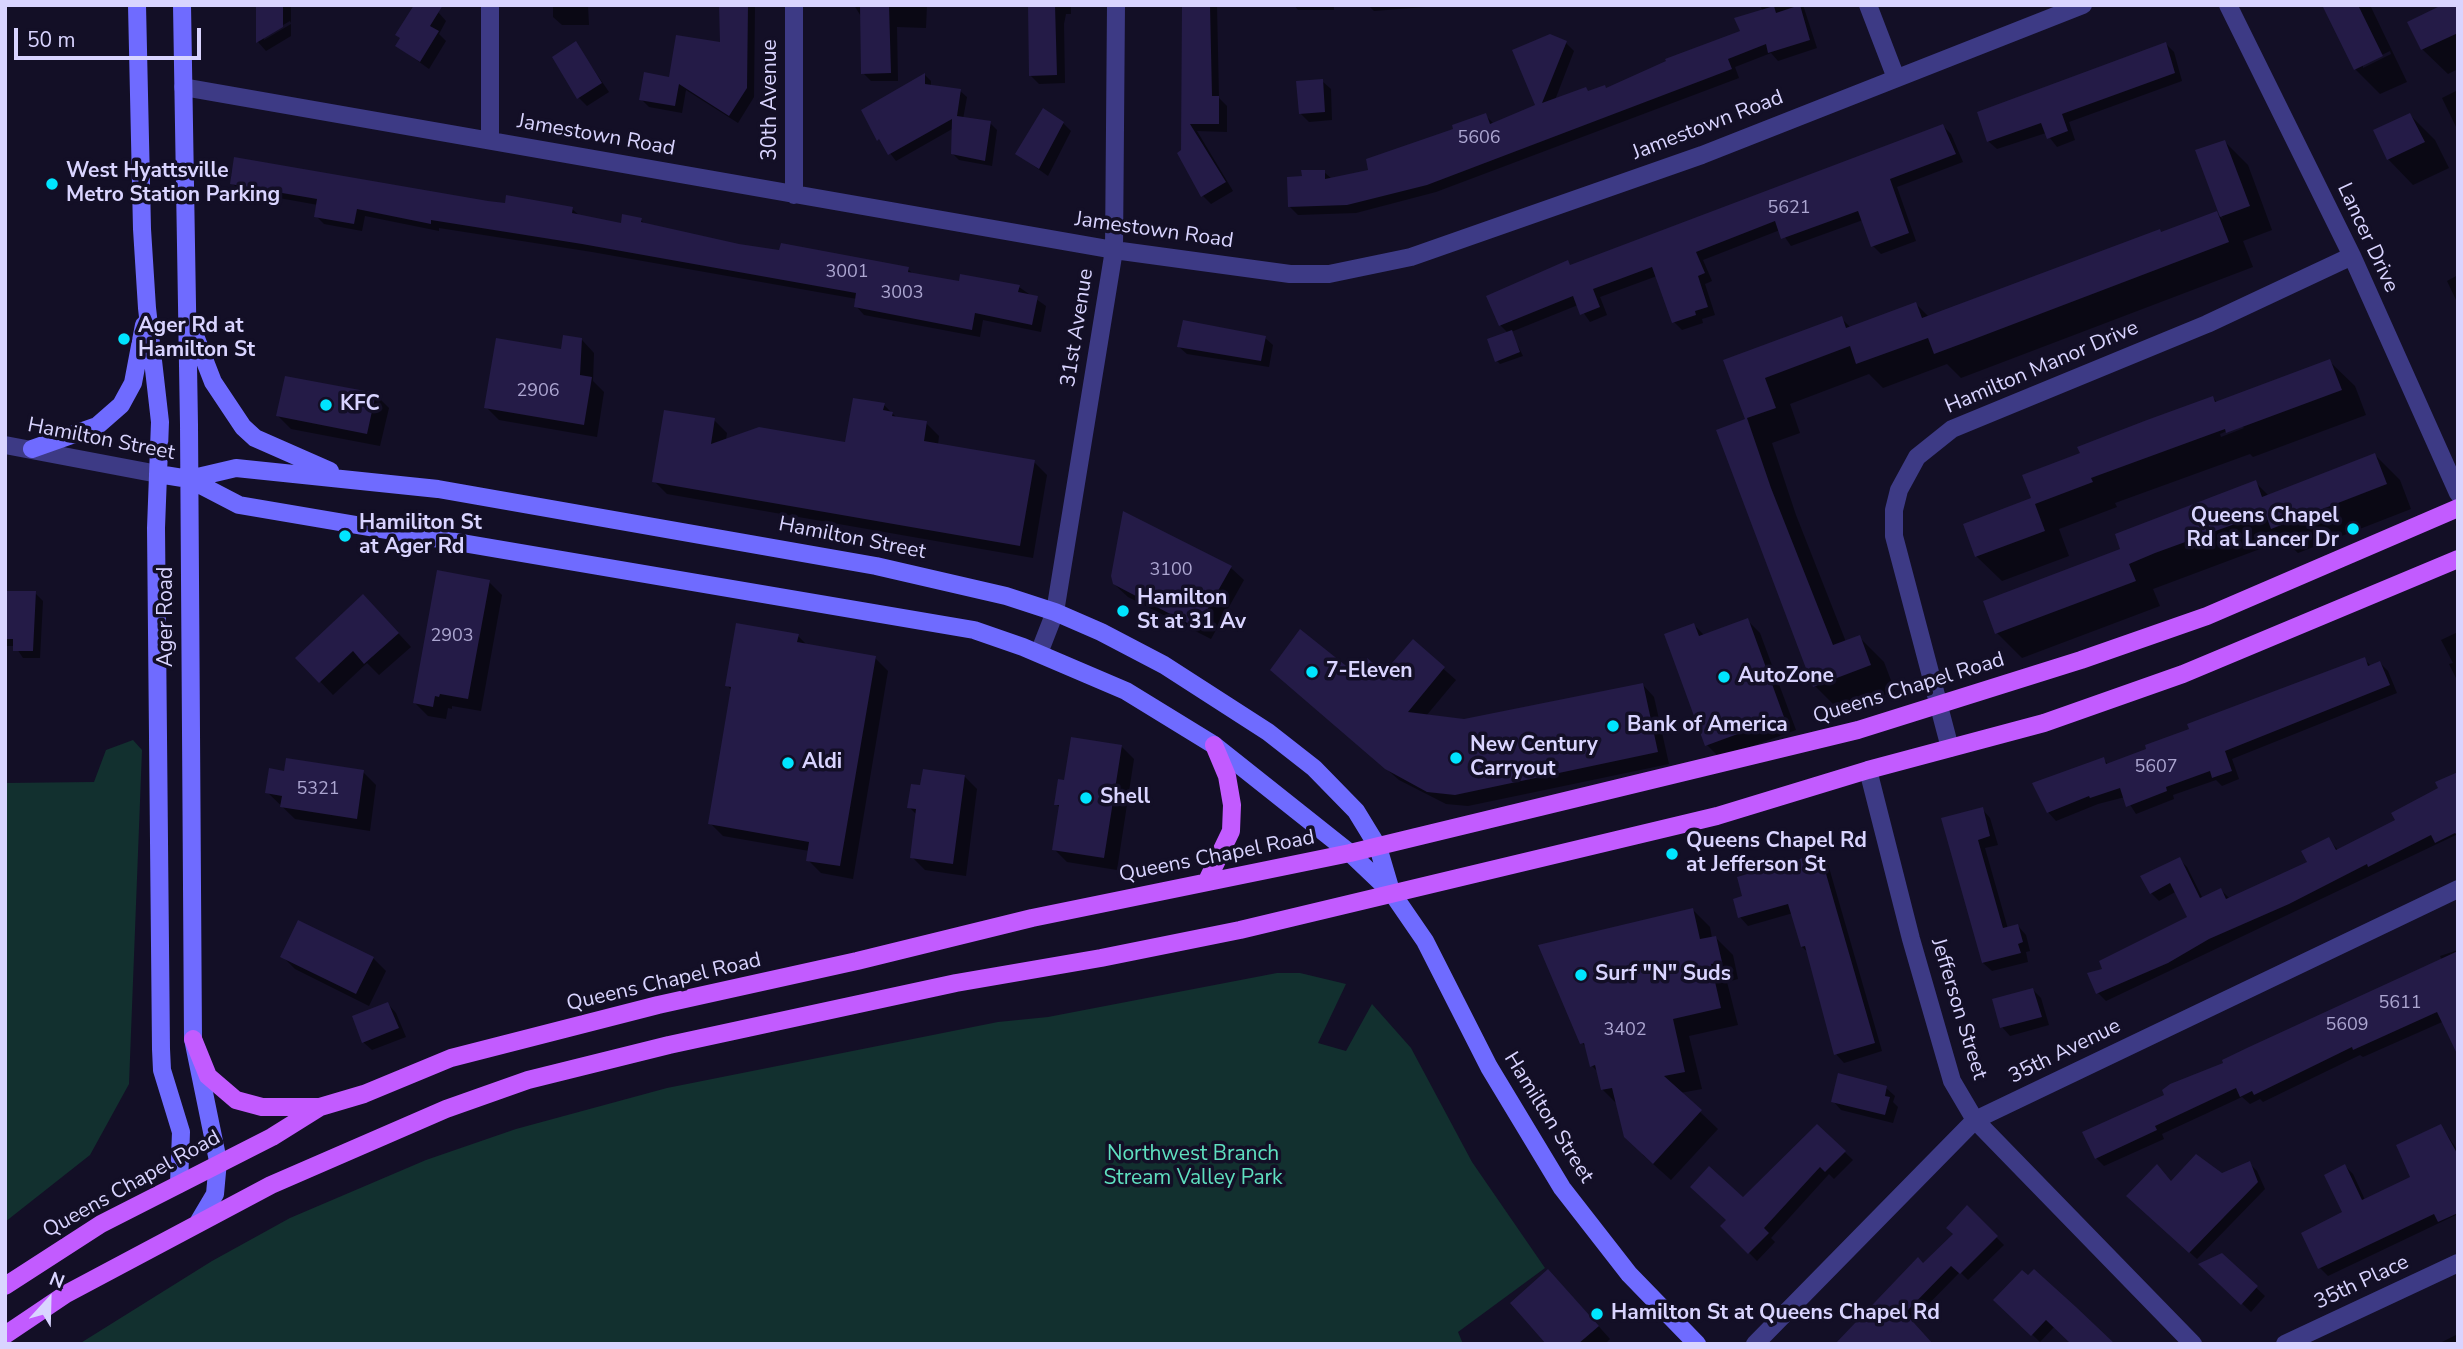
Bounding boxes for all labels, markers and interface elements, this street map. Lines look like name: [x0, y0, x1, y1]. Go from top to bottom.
scale bar: [18, 14, 205, 58]
text: 50 m: [27, 26, 76, 54]
street label: 30th Avenue: [758, 39, 784, 161]
street label: Jamestown Road: [1629, 86, 1787, 166]
street label: Jamestown Road: [515, 110, 677, 162]
house number: 5606: [1457, 128, 1501, 150]
place label: West Hyattsville Metro Station Parking: [66, 159, 280, 209]
marker: West Hyattsville Metro Station Parking: [44, 176, 60, 192]
street label: Lancer Drive: [2331, 179, 2403, 297]
house number: 5621: [1767, 198, 1811, 220]
street label: Jamestown Road: [1073, 207, 1235, 255]
house number: 3001: [825, 262, 869, 284]
street label: 31st Avenue: [1056, 267, 1100, 389]
house number: 3003: [880, 283, 924, 305]
place label: Ager Rd at Hamilton St: [138, 314, 255, 364]
street label: Hamilton Manor Drive: [1942, 316, 2142, 420]
marker: Ager Rd at Hamilton St: [116, 331, 132, 347]
house number: 2906: [516, 381, 560, 403]
place label: KFC: [340, 392, 380, 418]
marker: KFC: [318, 397, 334, 413]
street label: Hamilton Street: [25, 413, 177, 467]
place label: Queens Chapel Rd at Lancer Dr: [2187, 504, 2339, 554]
place label: Hamiliton St at Ager Rd: [359, 511, 482, 561]
street label: Hamilton Street: [776, 512, 928, 566]
marker: Queens Chapel Rd at Lancer Dr: [2345, 521, 2361, 537]
marker: Hamiliton St at Ager Rd: [337, 528, 353, 544]
house number: 3100: [1149, 560, 1193, 582]
street label: Ager Road: [154, 567, 180, 667]
place label: Hamilton St at 31 Av: [1137, 586, 1246, 636]
marker: Hamilton St at 31 Av: [1115, 603, 1131, 619]
house number: 2903: [430, 626, 474, 648]
street label: Queens Chapel Road: [1810, 648, 2008, 730]
place label: 7-Eleven: [1326, 659, 1413, 685]
marker: 7-Eleven: [1304, 664, 1320, 680]
place label: AutoZone: [1738, 664, 1834, 690]
marker: AutoZone: [1716, 669, 1732, 685]
place label: Bank of America: [1627, 713, 1788, 739]
marker: Bank of America: [1605, 718, 1621, 734]
place label: New Century Carryout: [1470, 733, 1598, 783]
place label: Aldi: [802, 750, 842, 776]
marker: New Century Carryout: [1448, 750, 1464, 766]
marker: Aldi: [780, 755, 796, 771]
house number: 5607: [2134, 757, 2178, 779]
house number: 5321: [296, 779, 340, 801]
place label: Shell: [1100, 785, 1150, 811]
marker: Shell: [1078, 790, 1094, 806]
street label: Queens Chapel Road: [1117, 826, 1317, 888]
place label: Queens Chapel Rd at Jefferson St: [1686, 829, 1867, 879]
marker: Queens Chapel Rd at Jefferson St: [1664, 846, 1680, 862]
street label: Jefferson Street: [1925, 935, 1991, 1083]
street label: Queens Chapel Road: [564, 948, 764, 1018]
place label: Surf "N" Suds: [1595, 962, 1731, 988]
marker: Surf "N" Suds: [1573, 967, 1589, 983]
house number: 5611: [2378, 993, 2422, 1015]
street label: 35th Avenue: [2005, 1014, 2125, 1090]
house number: 5609: [2325, 1015, 2369, 1037]
house number: 3402: [1603, 1020, 1647, 1042]
street label: Hamilton Street: [1498, 1048, 1598, 1188]
street label: Queens Chapel Road: [39, 1126, 225, 1244]
park label: Northwest Branch Stream Valley Park: [1103, 1142, 1283, 1192]
street label: 35th Place: [2311, 1250, 2413, 1316]
north arrow: [14, 1265, 84, 1335]
text: N: [45, 1266, 68, 1295]
place label: Hamilton St at Queens Chapel Rd: [1611, 1301, 1940, 1327]
marker: Hamilton St at Queens Chapel Rd: [1589, 1306, 1605, 1322]

